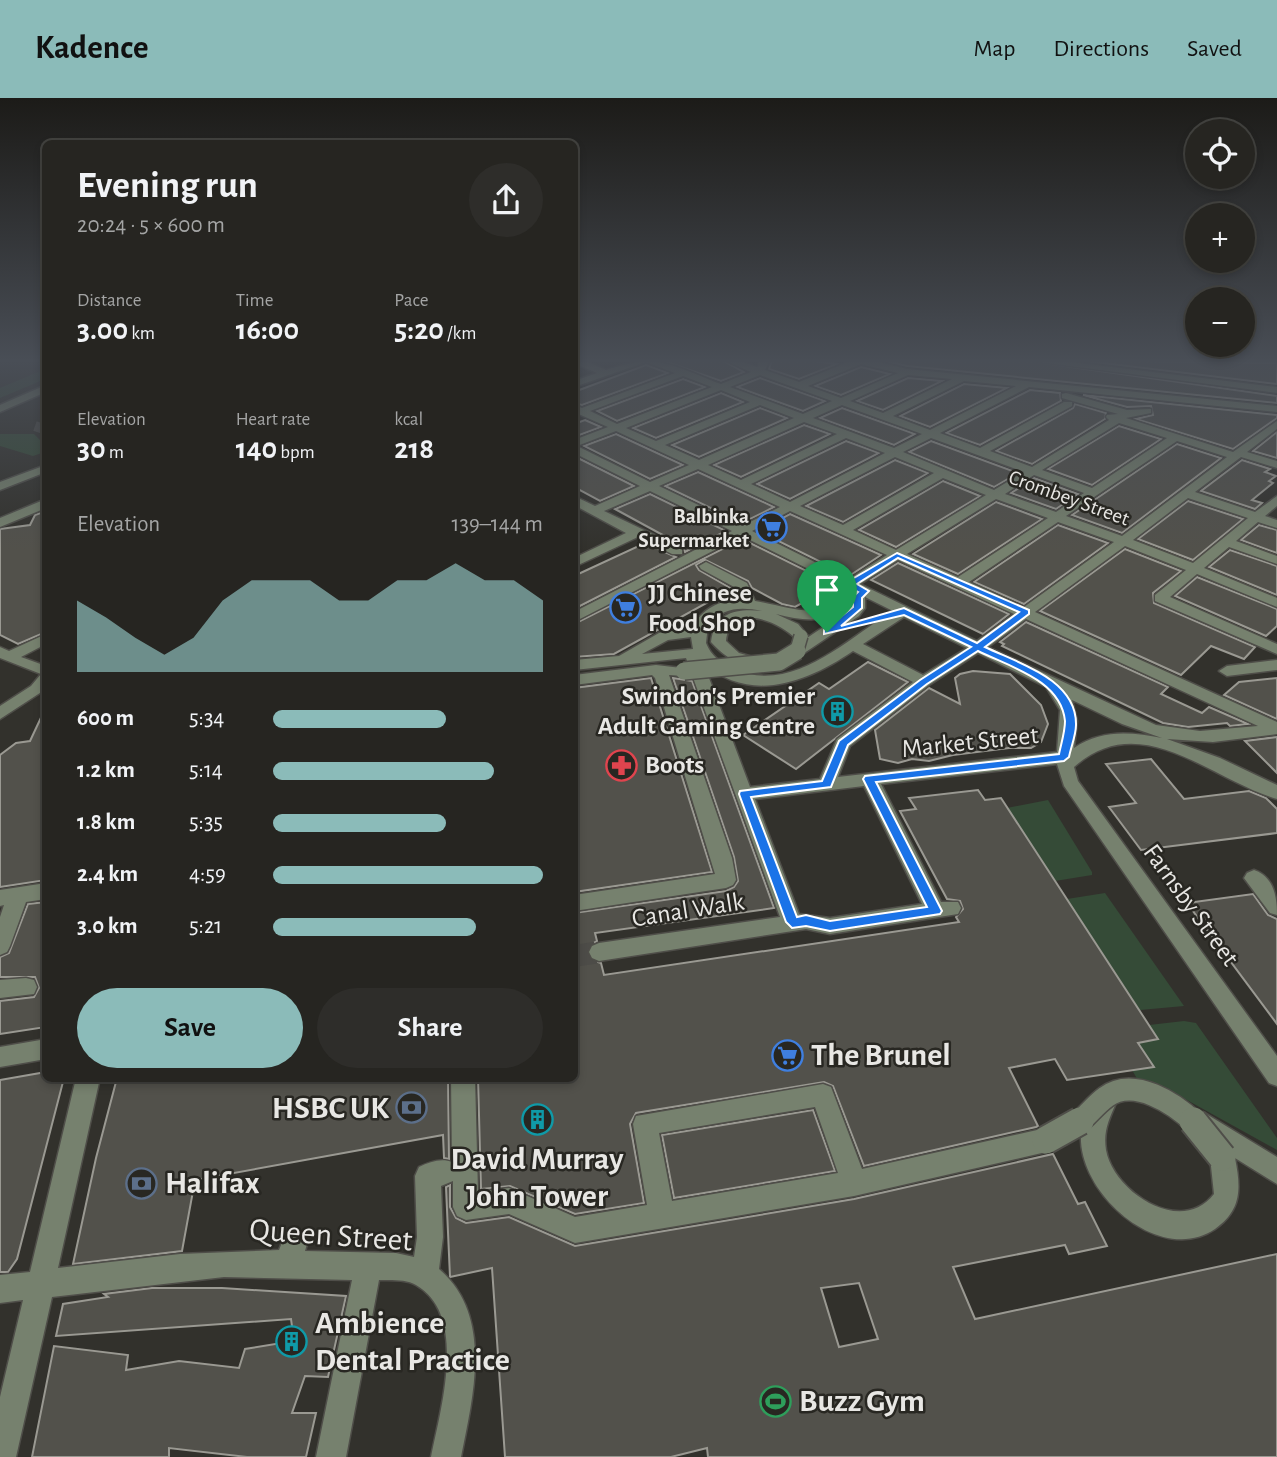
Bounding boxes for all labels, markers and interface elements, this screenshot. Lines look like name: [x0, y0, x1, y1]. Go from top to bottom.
text: Kadence: [35, 32, 149, 65]
text: Map: [973, 37, 1015, 61]
text: Directions: [1053, 37, 1149, 61]
text: Saved: [1187, 37, 1242, 61]
map controls: [1185, 119, 1255, 357]
button: locate: [1185, 119, 1255, 189]
button: share: [469, 163, 543, 237]
text: Evening run: [77, 167, 258, 205]
button: +: [1185, 203, 1255, 273]
text: 20:24 · 5 × 600 m: [77, 214, 225, 237]
button: −: [1185, 287, 1255, 357]
text: Distance: [77, 291, 141, 310]
text: Time: [236, 291, 274, 310]
text: Pace: [394, 291, 429, 310]
text: 3.00: [77, 315, 128, 345]
text: 16:00: [236, 315, 299, 345]
text: 5:20: [394, 315, 444, 345]
text: km: [128, 324, 155, 343]
text: /km: [444, 324, 476, 343]
text: Elevation: [77, 410, 146, 429]
text: Heart rate: [236, 410, 310, 429]
text: kcal: [394, 410, 423, 429]
text: 30: [77, 434, 106, 464]
text: 140: [236, 434, 277, 464]
text: 218: [394, 434, 434, 464]
text: m: [106, 443, 124, 462]
text: bpm: [277, 443, 315, 462]
street label: Crombey Street: [1006, 466, 1132, 530]
place label: Balbinka Supermarket: [638, 506, 749, 551]
supermarket icon: Balbinka Supermarket: [755, 511, 789, 545]
text: Elevation: [77, 513, 160, 536]
text: 139–144 m: [452, 513, 543, 536]
pin: [797, 560, 857, 632]
icon: arrive: [808, 571, 846, 609]
place label: JJ Chinese Food Shop: [648, 580, 755, 636]
supermarket icon: JJ Chinese Food Shop: [608, 591, 642, 625]
place label: Swindon's Premier Adult Gaming Centre: [598, 683, 815, 739]
building icon: Swindon's Premier Adult Gaming Centre: [821, 694, 855, 728]
text: 600 m: [77, 707, 134, 730]
text: 5:34: [189, 707, 224, 730]
street label: Market Street: [900, 722, 1040, 762]
pharmacy icon: Boots: [605, 748, 639, 782]
place label: Boots: [645, 752, 704, 778]
text: 1.2 km: [77, 759, 135, 782]
text: 5:14: [189, 759, 223, 782]
text: 1.8 km: [77, 811, 135, 834]
text: 5:35: [189, 811, 223, 834]
street label: Farnsby Street: [1138, 839, 1244, 971]
text: 2.4 km: [77, 863, 138, 886]
text: 4:59: [189, 863, 226, 886]
street label: Canal Walk: [630, 888, 746, 932]
text: 3.0 km: [77, 915, 138, 938]
text: 5:21: [189, 915, 222, 938]
button: Save: [77, 988, 303, 1068]
button: Share: [317, 988, 543, 1068]
supermarket icon: The Brunel: [771, 1038, 805, 1072]
place label: The Brunel: [811, 1039, 951, 1071]
bank icon: HSBC UK: [395, 1091, 429, 1125]
place label: HSBC UK: [272, 1092, 389, 1124]
building icon: David Murray John Tower: [520, 1103, 554, 1137]
place label: David Murray John Tower: [450, 1143, 624, 1212]
bank icon: Halifax: [125, 1166, 159, 1200]
place label: Halifax: [165, 1167, 260, 1199]
street label: Queen Street: [248, 1213, 414, 1257]
place label: Ambience Dental Practice: [315, 1307, 510, 1376]
building icon: Ambience Dental Practice: [275, 1324, 309, 1358]
sports icon: Buzz Gym: [759, 1384, 793, 1418]
place label: Buzz Gym: [799, 1385, 925, 1417]

